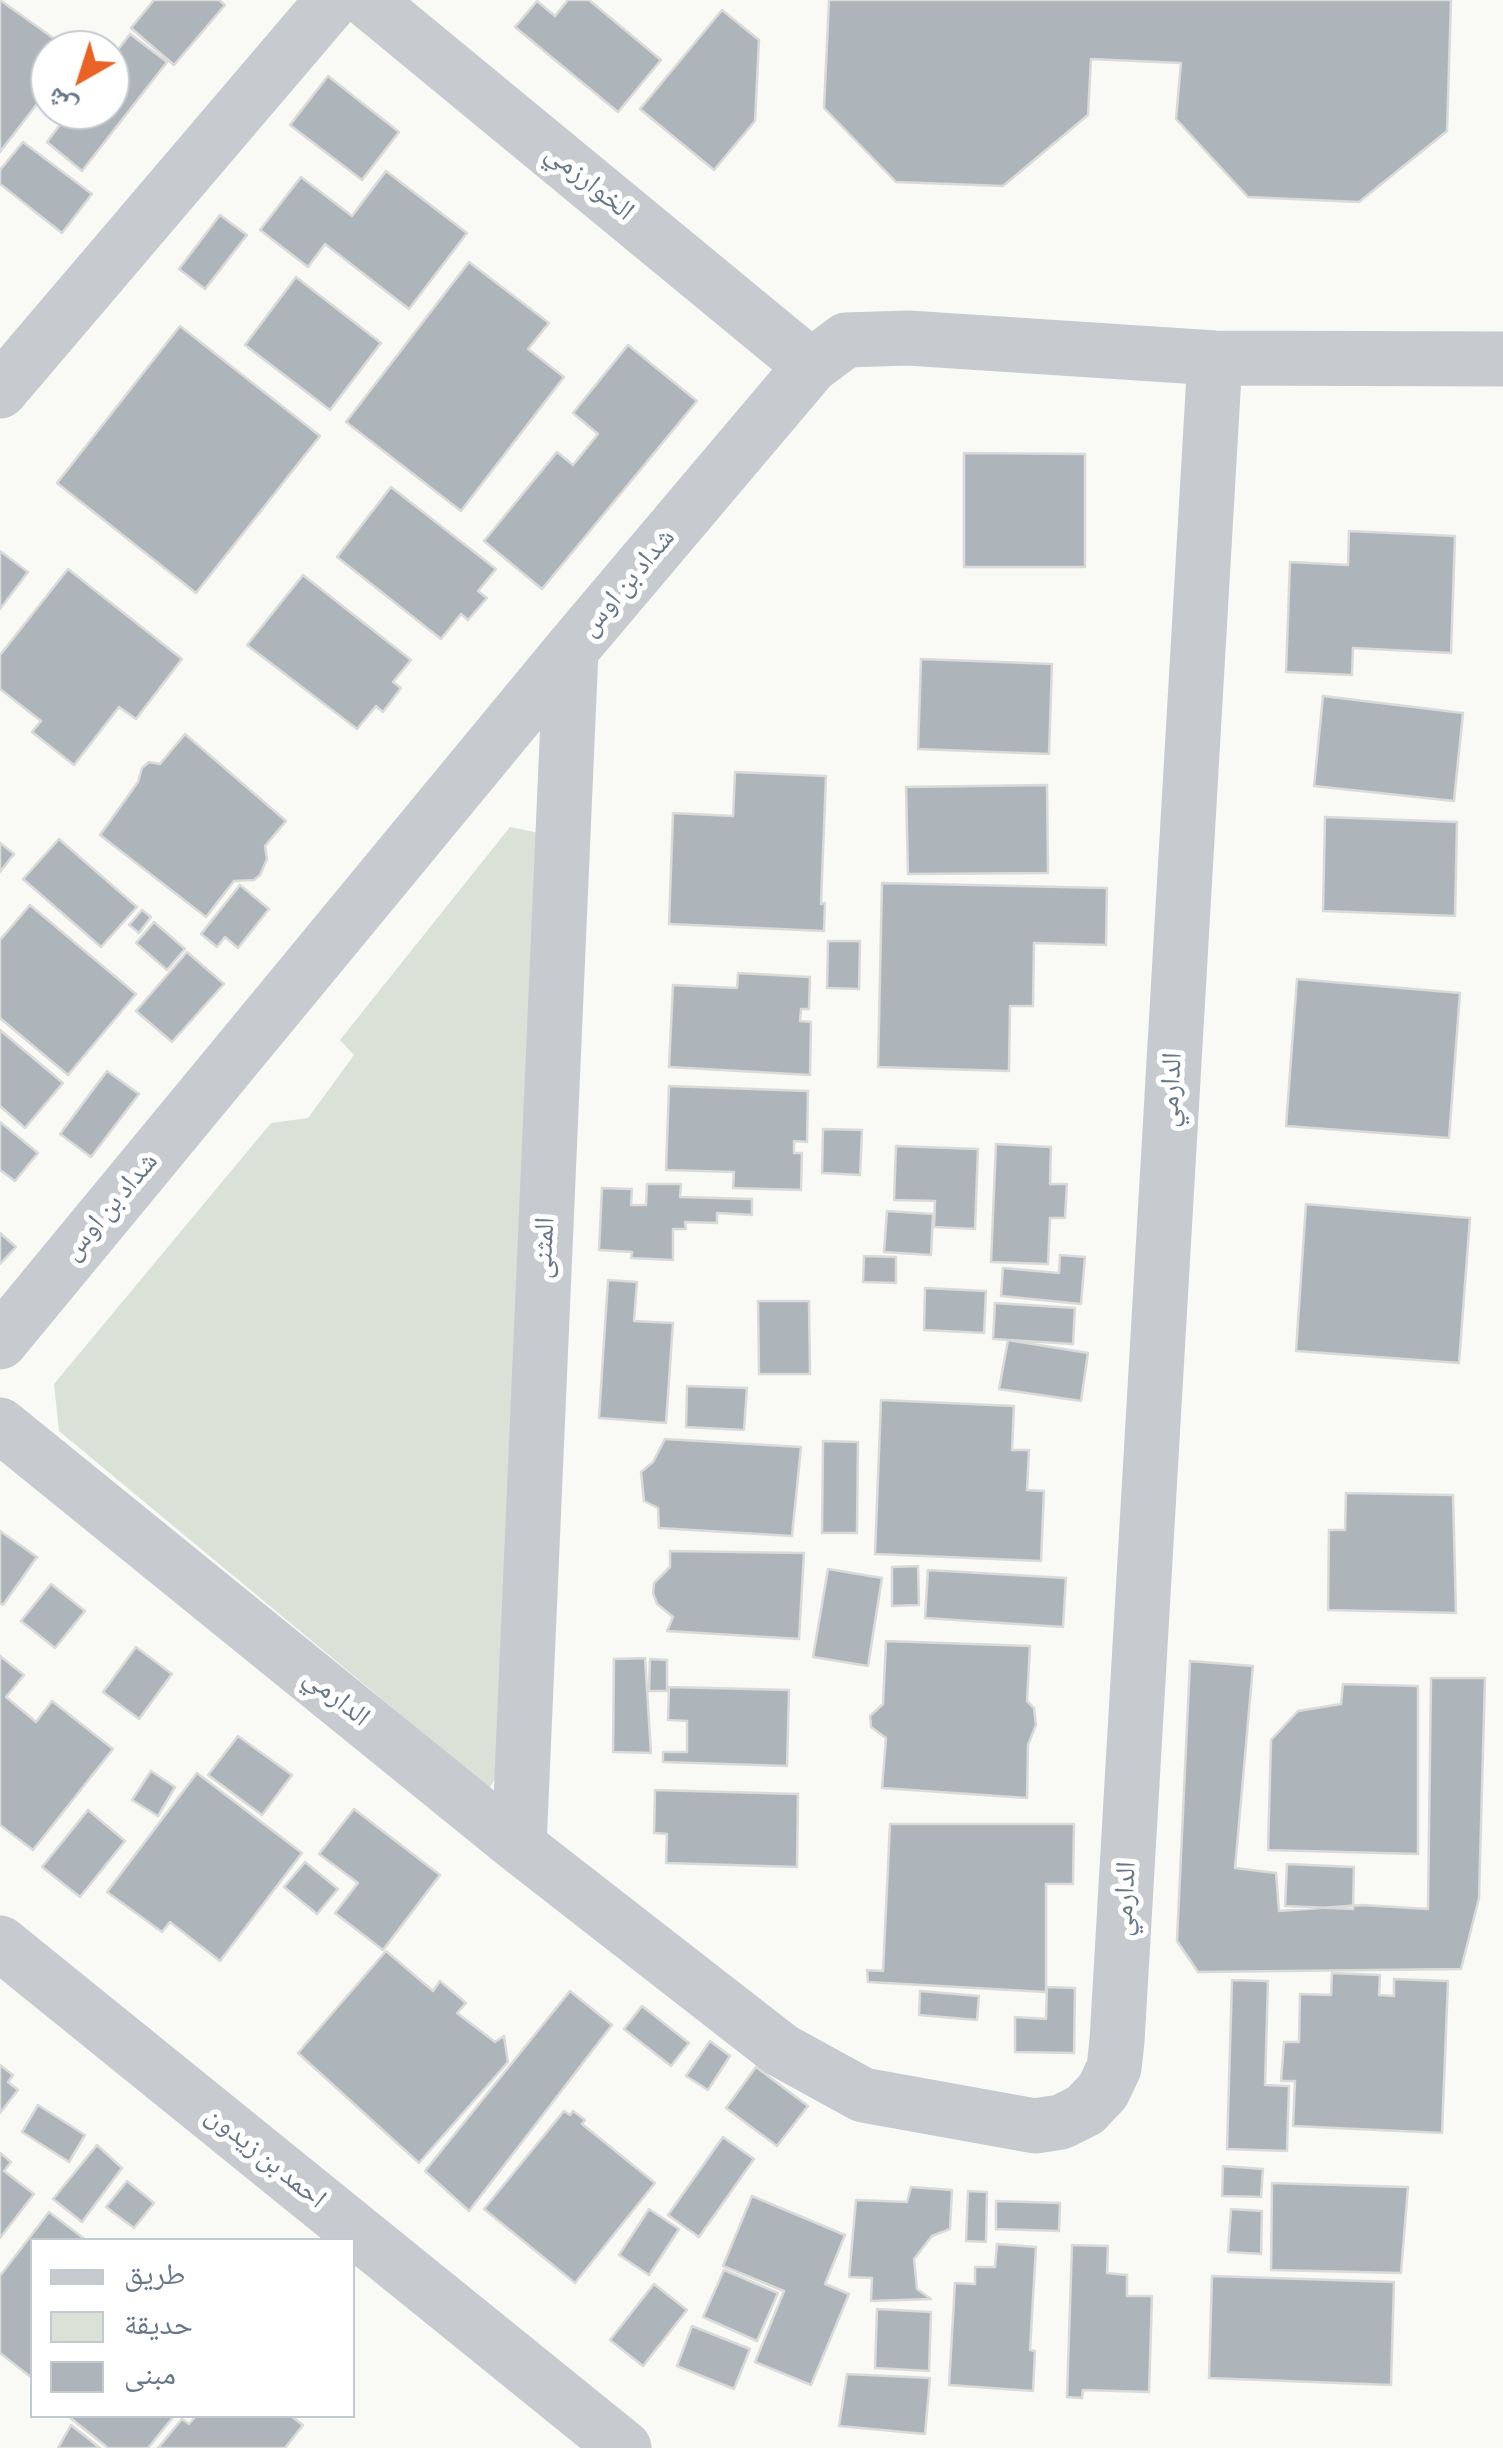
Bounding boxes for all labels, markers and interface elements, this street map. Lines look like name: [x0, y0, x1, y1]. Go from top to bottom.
north arrow: [30, 30, 130, 130]
text: ش: [40, 80, 84, 124]
street label: الخوارزمي: [538, 137, 640, 229]
street label: شداد بن اوس: [573, 522, 683, 644]
street label: الدارمي: [1153, 1051, 1191, 1129]
street label: شداد بن اوس: [56, 1146, 166, 1268]
street label: المثنى: [527, 1216, 563, 1280]
street label: الدارمي: [296, 1661, 376, 1735]
street label: الدارمي: [1107, 1860, 1145, 1938]
street label: احمد بن زيدون: [198, 2099, 332, 2217]
legend: [30, 2238, 355, 2418]
text: طريق: [124, 2257, 185, 2293]
text: حديقة: [124, 2307, 193, 2343]
text: مبنى: [124, 2357, 176, 2393]

